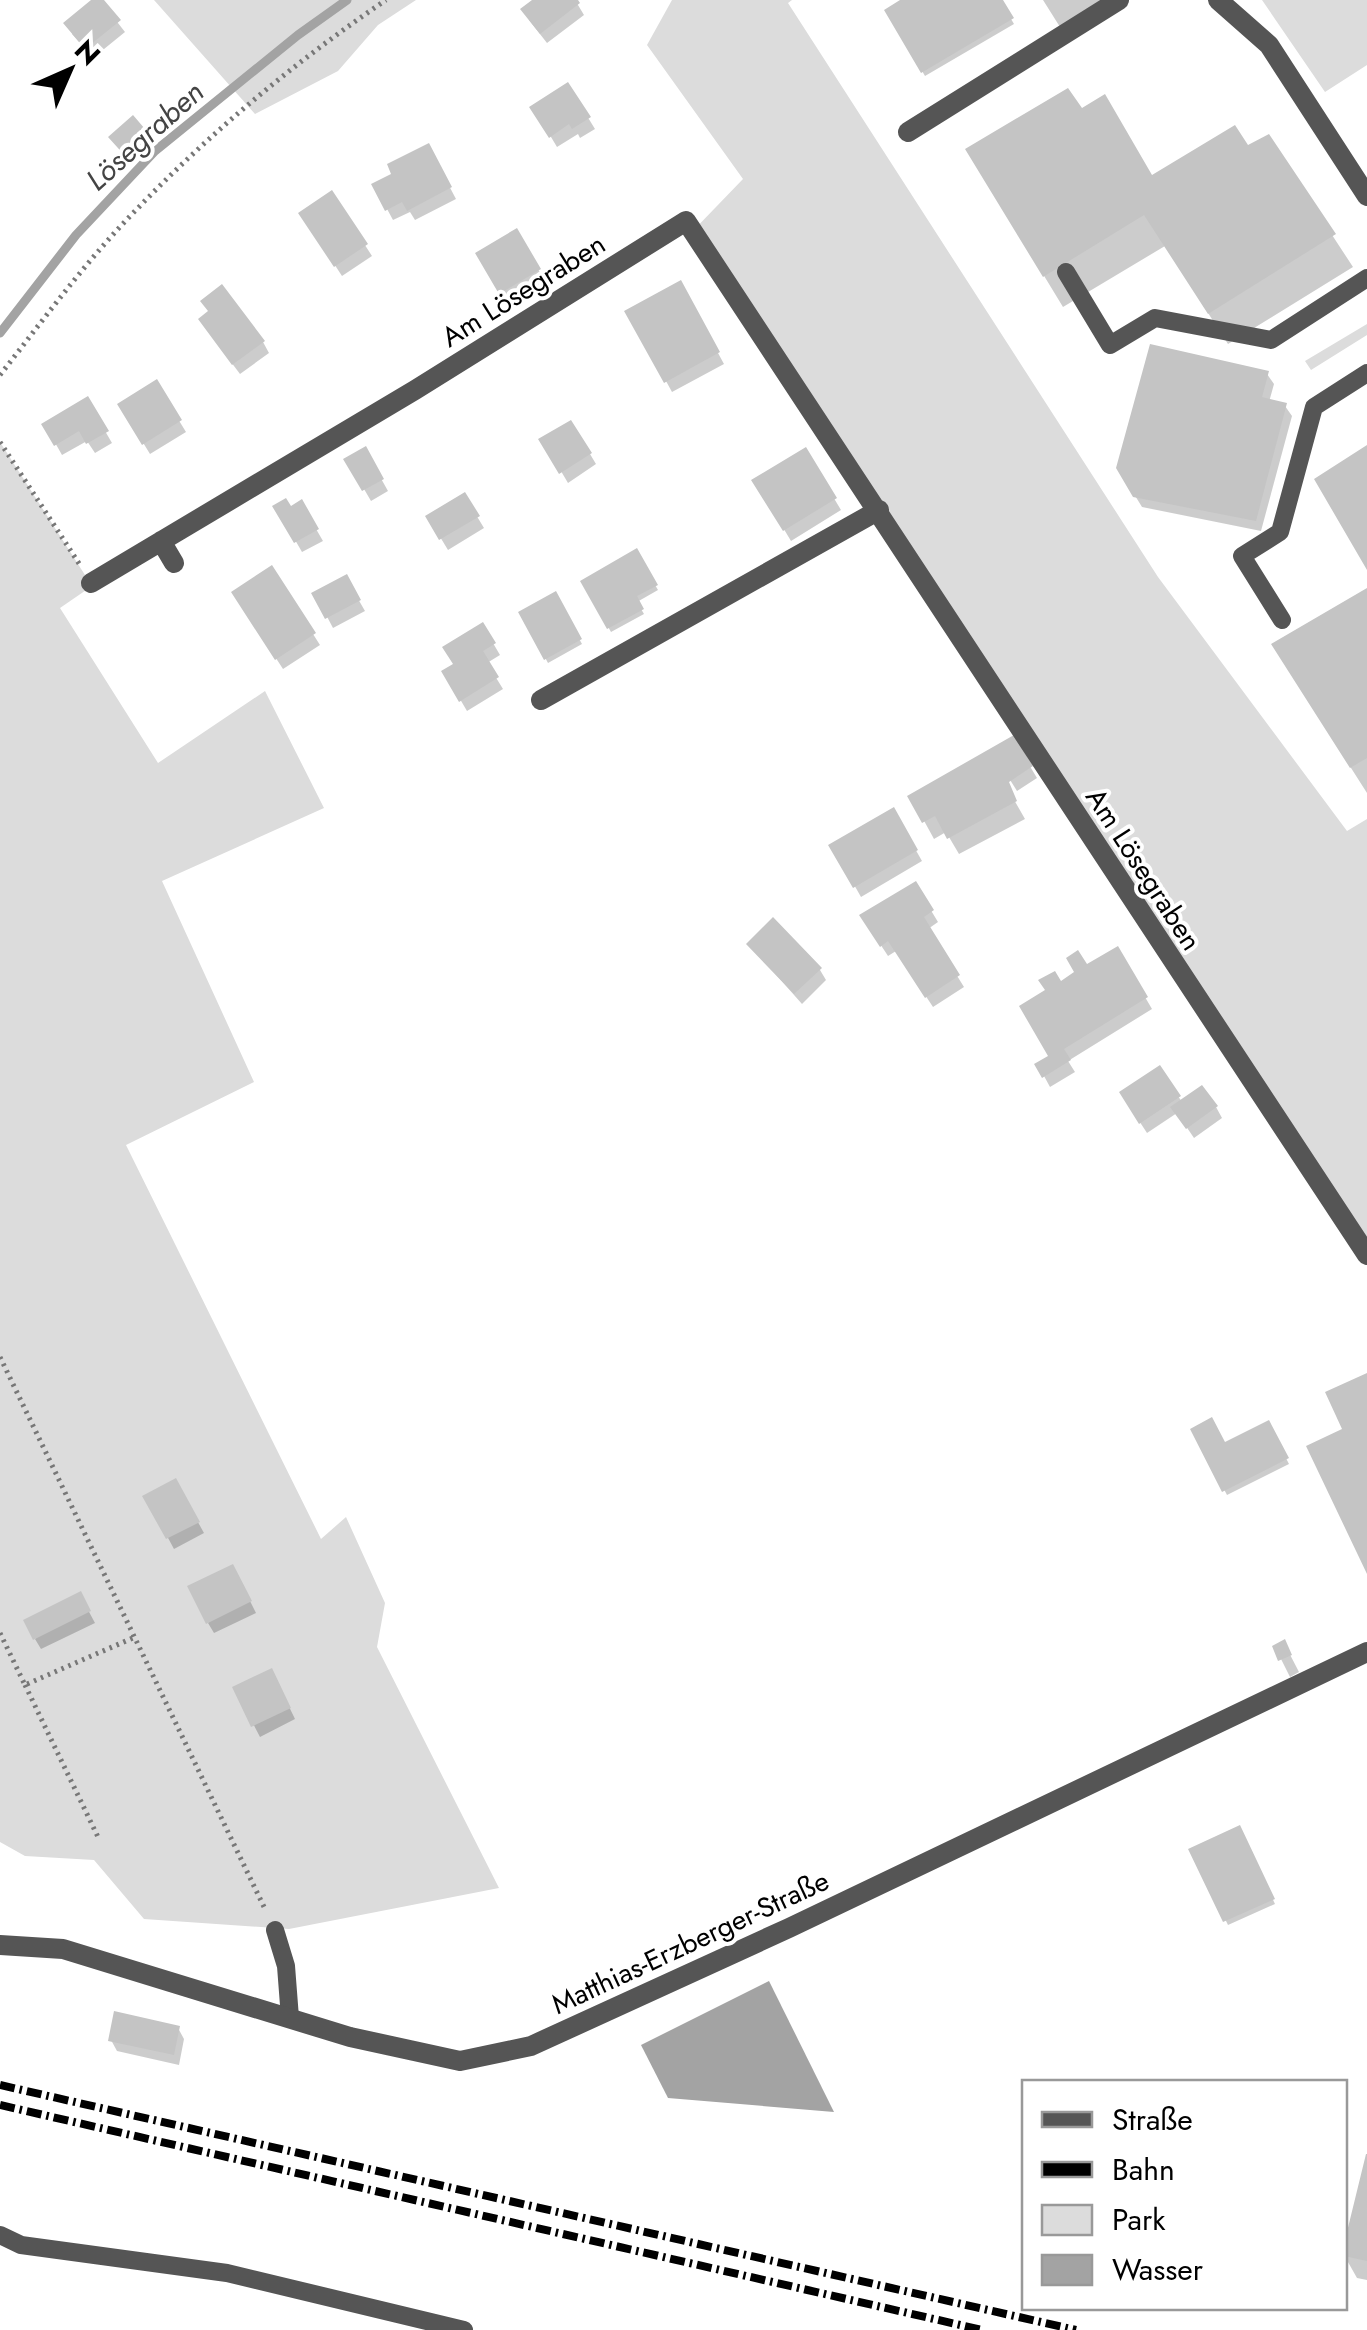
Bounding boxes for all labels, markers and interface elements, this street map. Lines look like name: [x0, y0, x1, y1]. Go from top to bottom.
north arrow: [20, 20, 120, 120]
text: N: [65, 30, 110, 75]
water label: Lösegraben: [76, 71, 213, 200]
street label: Am Lösegraben: [433, 224, 613, 357]
street label: Am Lösegraben: [1076, 780, 1212, 959]
street label: Matthias-Erzberger-Straße: [545, 1860, 836, 2025]
legend: [1022, 2080, 1347, 2310]
text: Straße: [1112, 2098, 1193, 2141]
text: Bahn: [1112, 2148, 1175, 2191]
text: Park: [1112, 2198, 1166, 2241]
text: Wasser: [1112, 2248, 1204, 2291]

